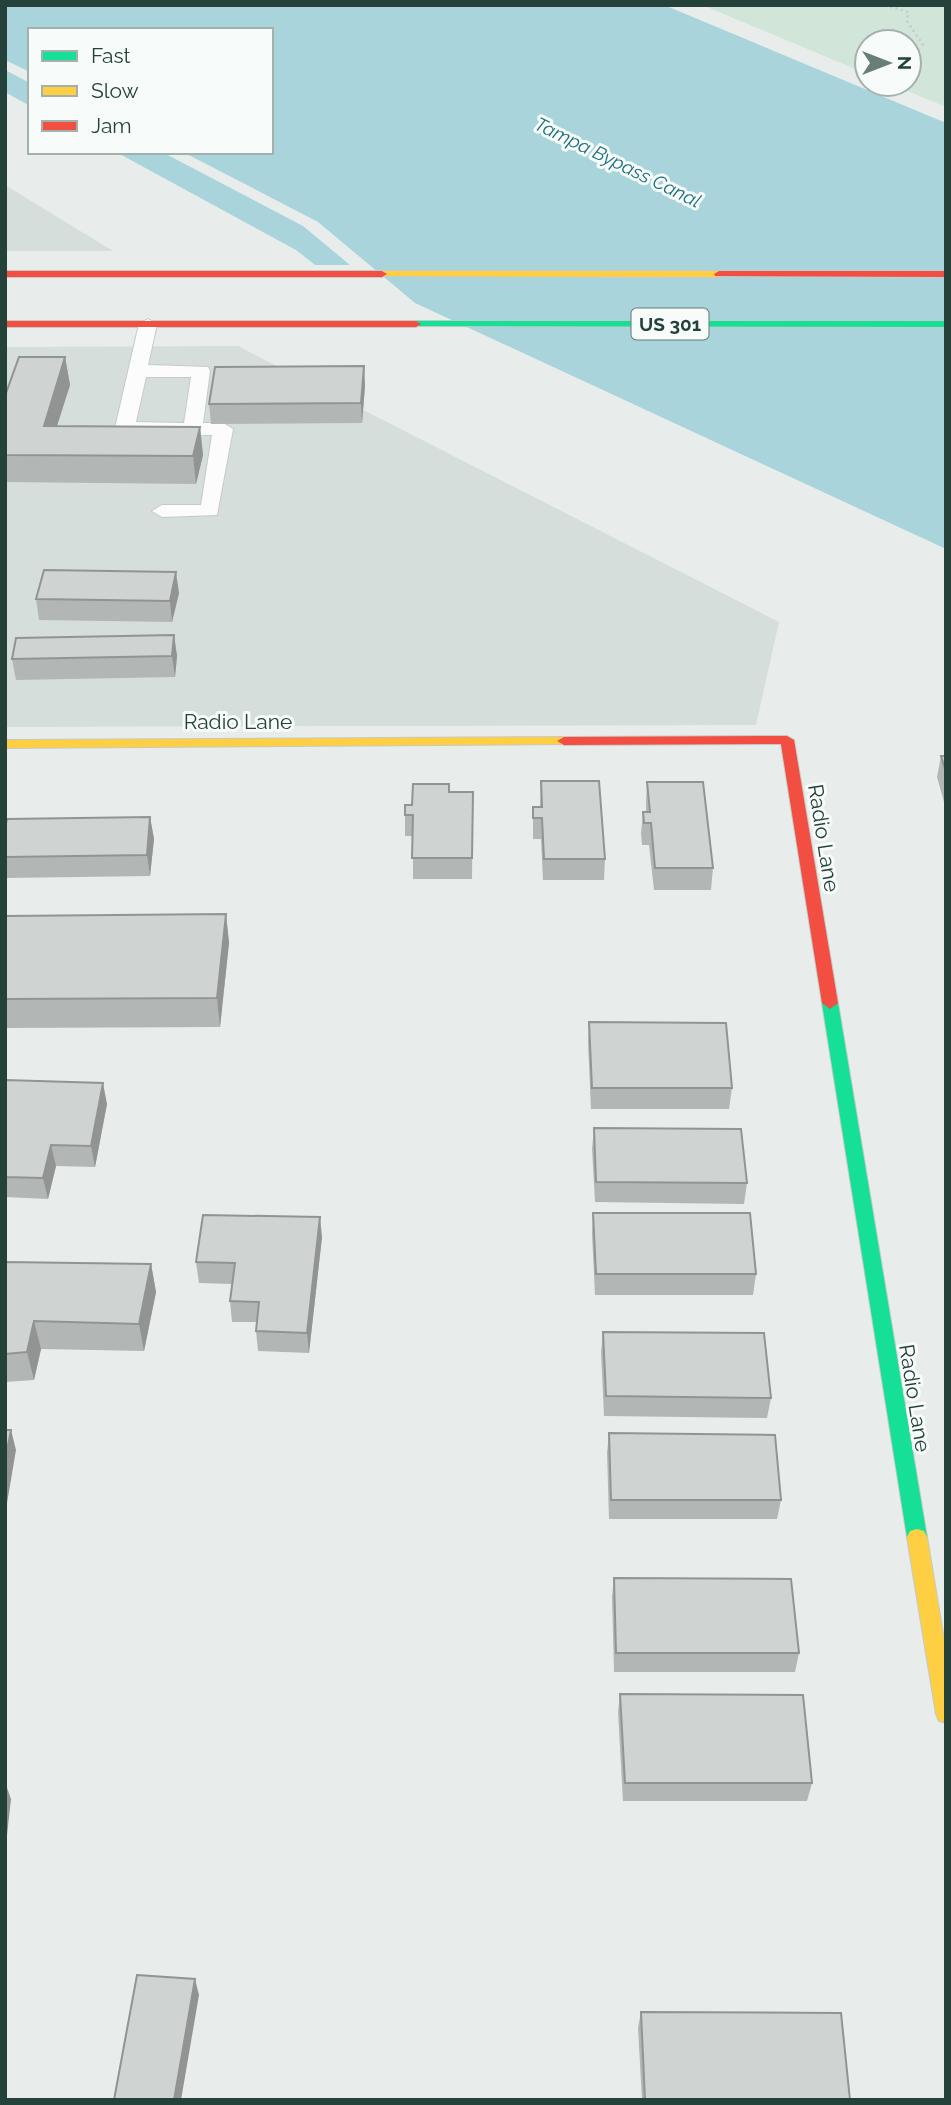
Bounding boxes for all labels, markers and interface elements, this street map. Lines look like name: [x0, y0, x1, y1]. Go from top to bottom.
legend: [28, 28, 273, 154]
north arrow: [853, 28, 923, 98]
text: Fast: [91, 43, 131, 68]
text: N: [894, 56, 916, 70]
text: Slow: [91, 78, 139, 103]
water label: Tampa Bypass Canal: [531, 112, 705, 212]
text: Jam: [91, 113, 132, 138]
road number: US 301: [632, 308, 708, 340]
street label: Radio Lane: [184, 709, 292, 734]
street label: Radio Lane: [803, 782, 845, 894]
street label: Radio Lane: [894, 1342, 936, 1454]

